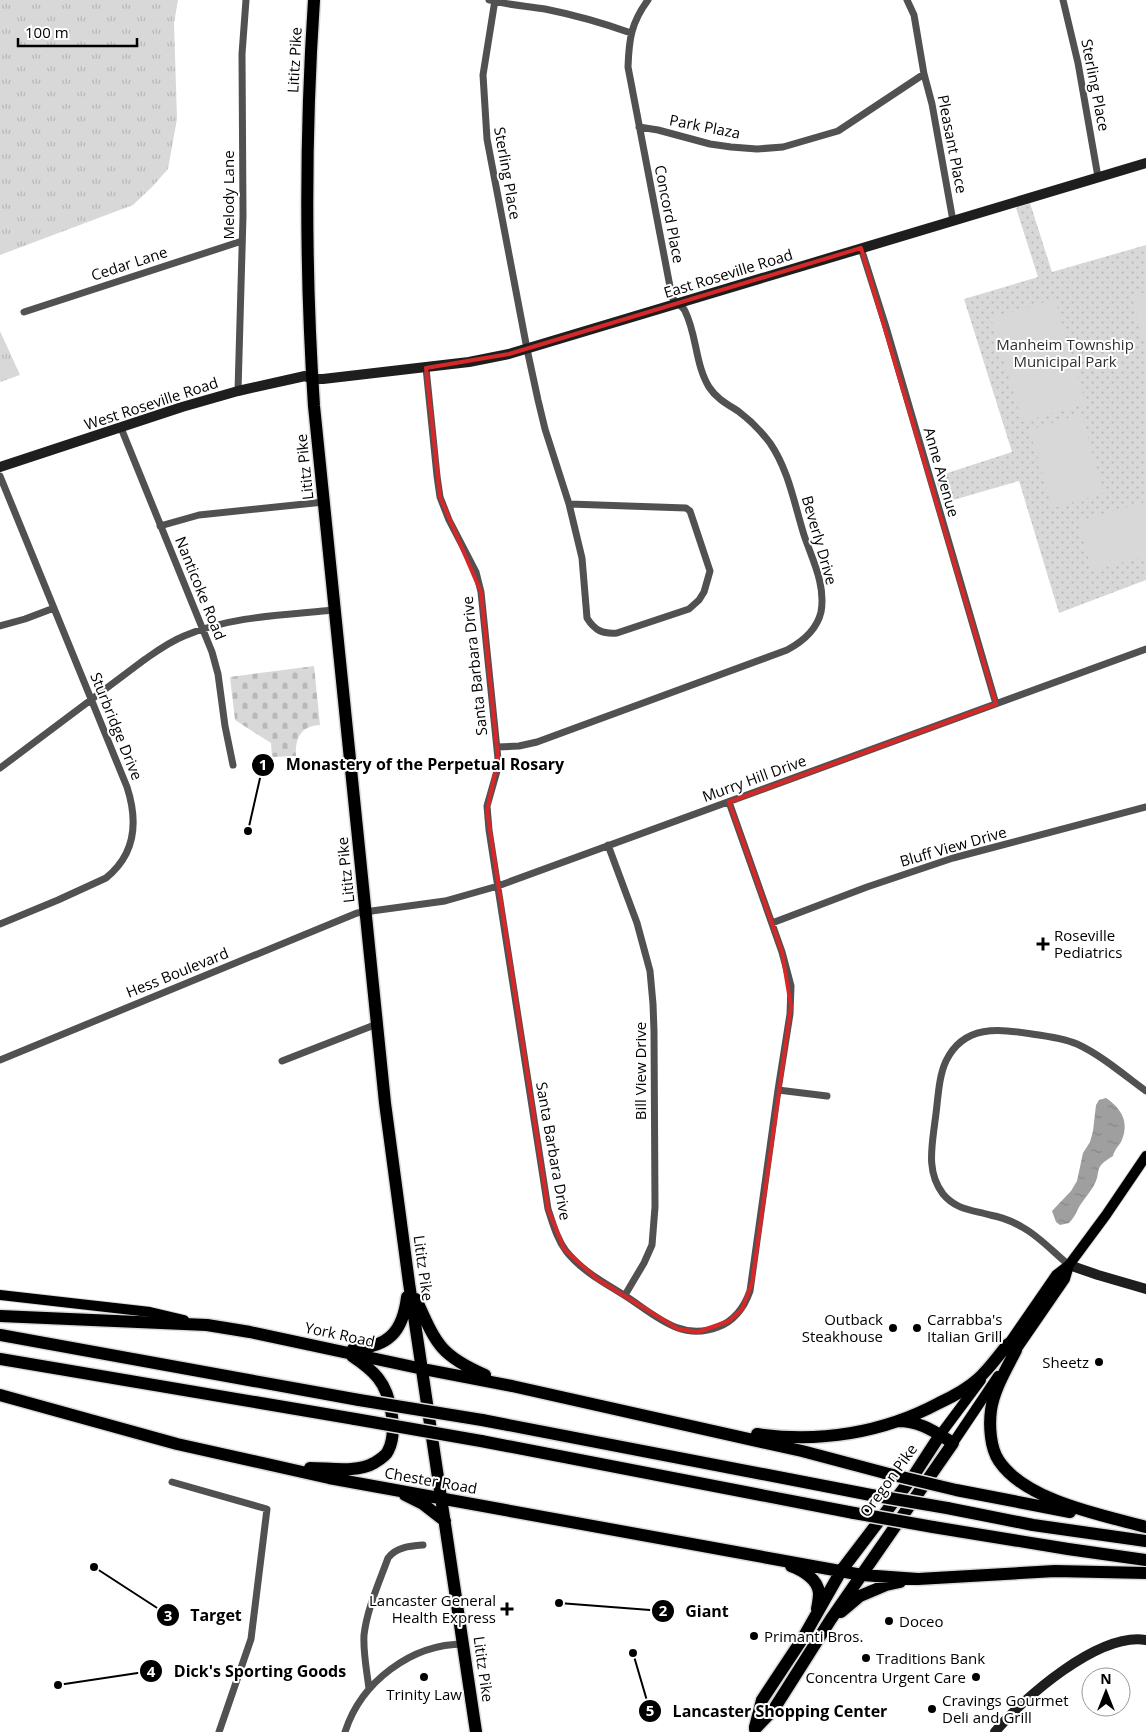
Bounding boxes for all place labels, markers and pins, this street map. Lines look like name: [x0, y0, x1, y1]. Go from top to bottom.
callout: Monastery of the Perpetual Rosary: [250, 749, 574, 780]
place label: Roseville Pediatrics: [1054, 925, 1122, 962]
marker: Roseville Pediatrics: [1036, 937, 1050, 951]
place label: Outback Steakhouse: [802, 1309, 883, 1346]
place label: Carrabba's Italian Grill: [927, 1309, 1003, 1346]
marker: Outback Steakhouse: [887, 1322, 899, 1334]
marker: Carrabba's Italian Grill: [911, 1322, 923, 1334]
place label: Sheetz: [1042, 1352, 1089, 1372]
marker: Sheetz: [1093, 1356, 1105, 1368]
place label: Lancaster General Health Express: [369, 1590, 496, 1627]
callout: Giant: [651, 1596, 739, 1627]
callout: Target: [155, 1600, 252, 1631]
marker: Lancaster General Health Express: [500, 1602, 514, 1616]
place label: Doceo: [899, 1611, 944, 1631]
marker: Doceo: [883, 1615, 895, 1627]
place label: Primanti Bros.: [764, 1626, 863, 1646]
marker: Primanti Bros.: [748, 1630, 760, 1642]
place label: Traditions Bank: [876, 1648, 985, 1668]
marker: Traditions Bank: [860, 1652, 872, 1664]
callout: Dick's Sporting Goods: [138, 1656, 356, 1687]
place label: Concentra Urgent Care: [805, 1667, 966, 1687]
marker: Trinity Law: [418, 1671, 430, 1683]
marker: Concentra Urgent Care: [970, 1671, 982, 1683]
place label: Trinity Law: [386, 1684, 462, 1704]
place label: Cravings Gourmet Deli and Grill: [942, 1690, 1069, 1727]
callout: Lancaster Shopping Center: [637, 1695, 897, 1726]
marker: Cravings Gourmet Deli and Grill: [926, 1703, 938, 1715]

